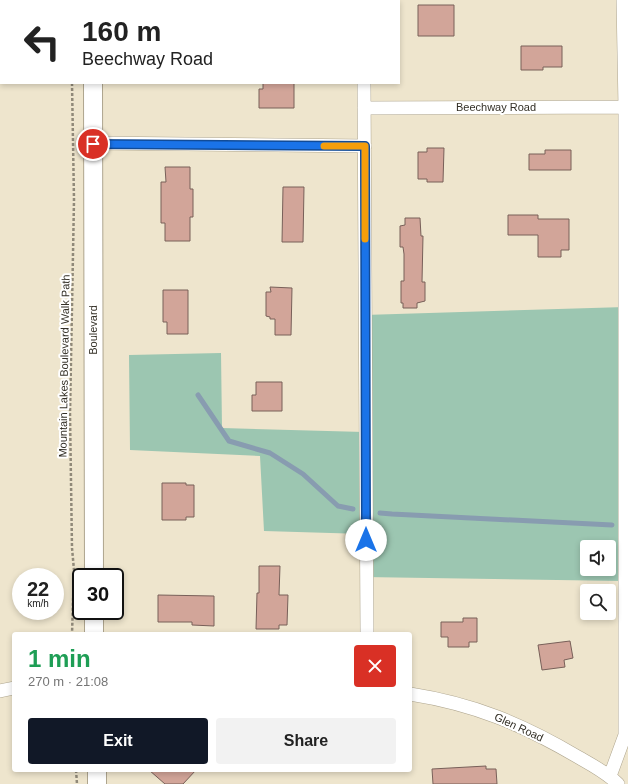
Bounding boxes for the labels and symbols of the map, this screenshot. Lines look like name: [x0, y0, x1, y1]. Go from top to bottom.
street label: Beechway Road: [456, 101, 536, 113]
pin: [76, 127, 110, 161]
street label: Mountain Lakes Boulevard Walk Path: [56, 274, 72, 458]
street label: Boulevard: [87, 305, 99, 355]
position arrow: [345, 519, 387, 561]
speed limit sign: 30: [72, 568, 124, 620]
street label: Glen Road: [493, 710, 545, 744]

